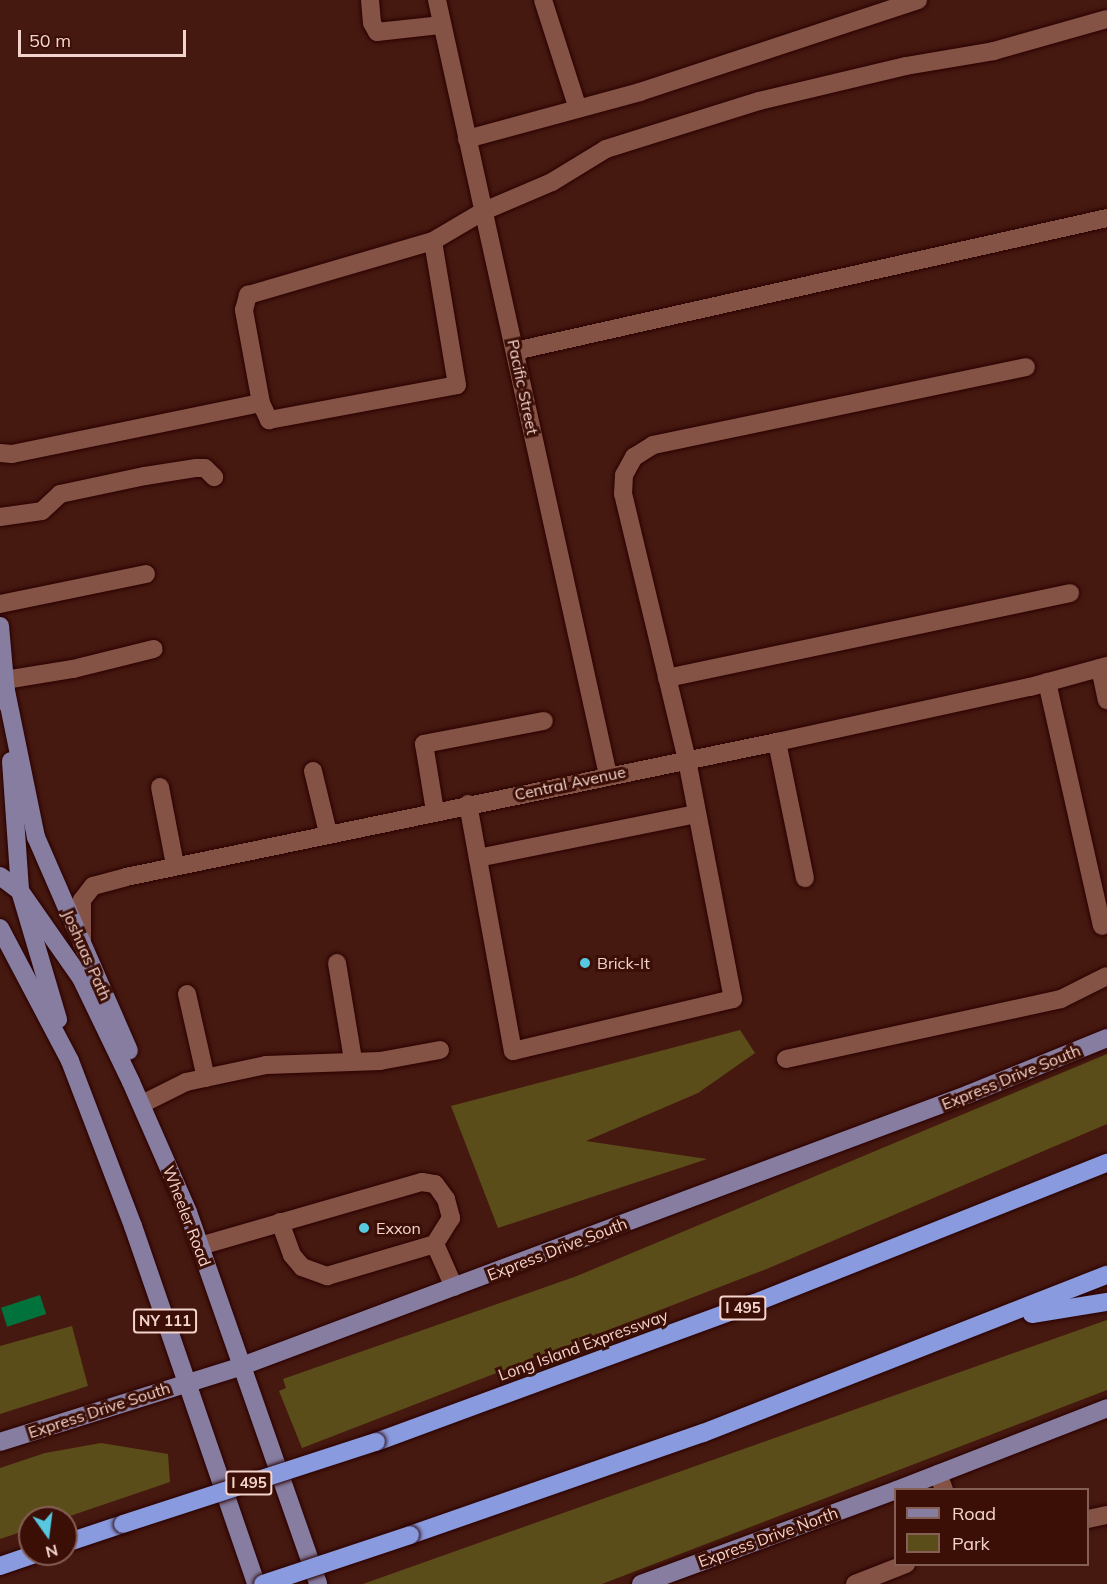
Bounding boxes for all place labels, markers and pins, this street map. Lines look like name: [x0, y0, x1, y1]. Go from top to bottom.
place label: Brick-It: [597, 953, 650, 973]
marker: Brick-It: [578, 956, 592, 970]
place label: Exxon: [376, 1218, 421, 1238]
marker: Exxon: [357, 1221, 371, 1235]

